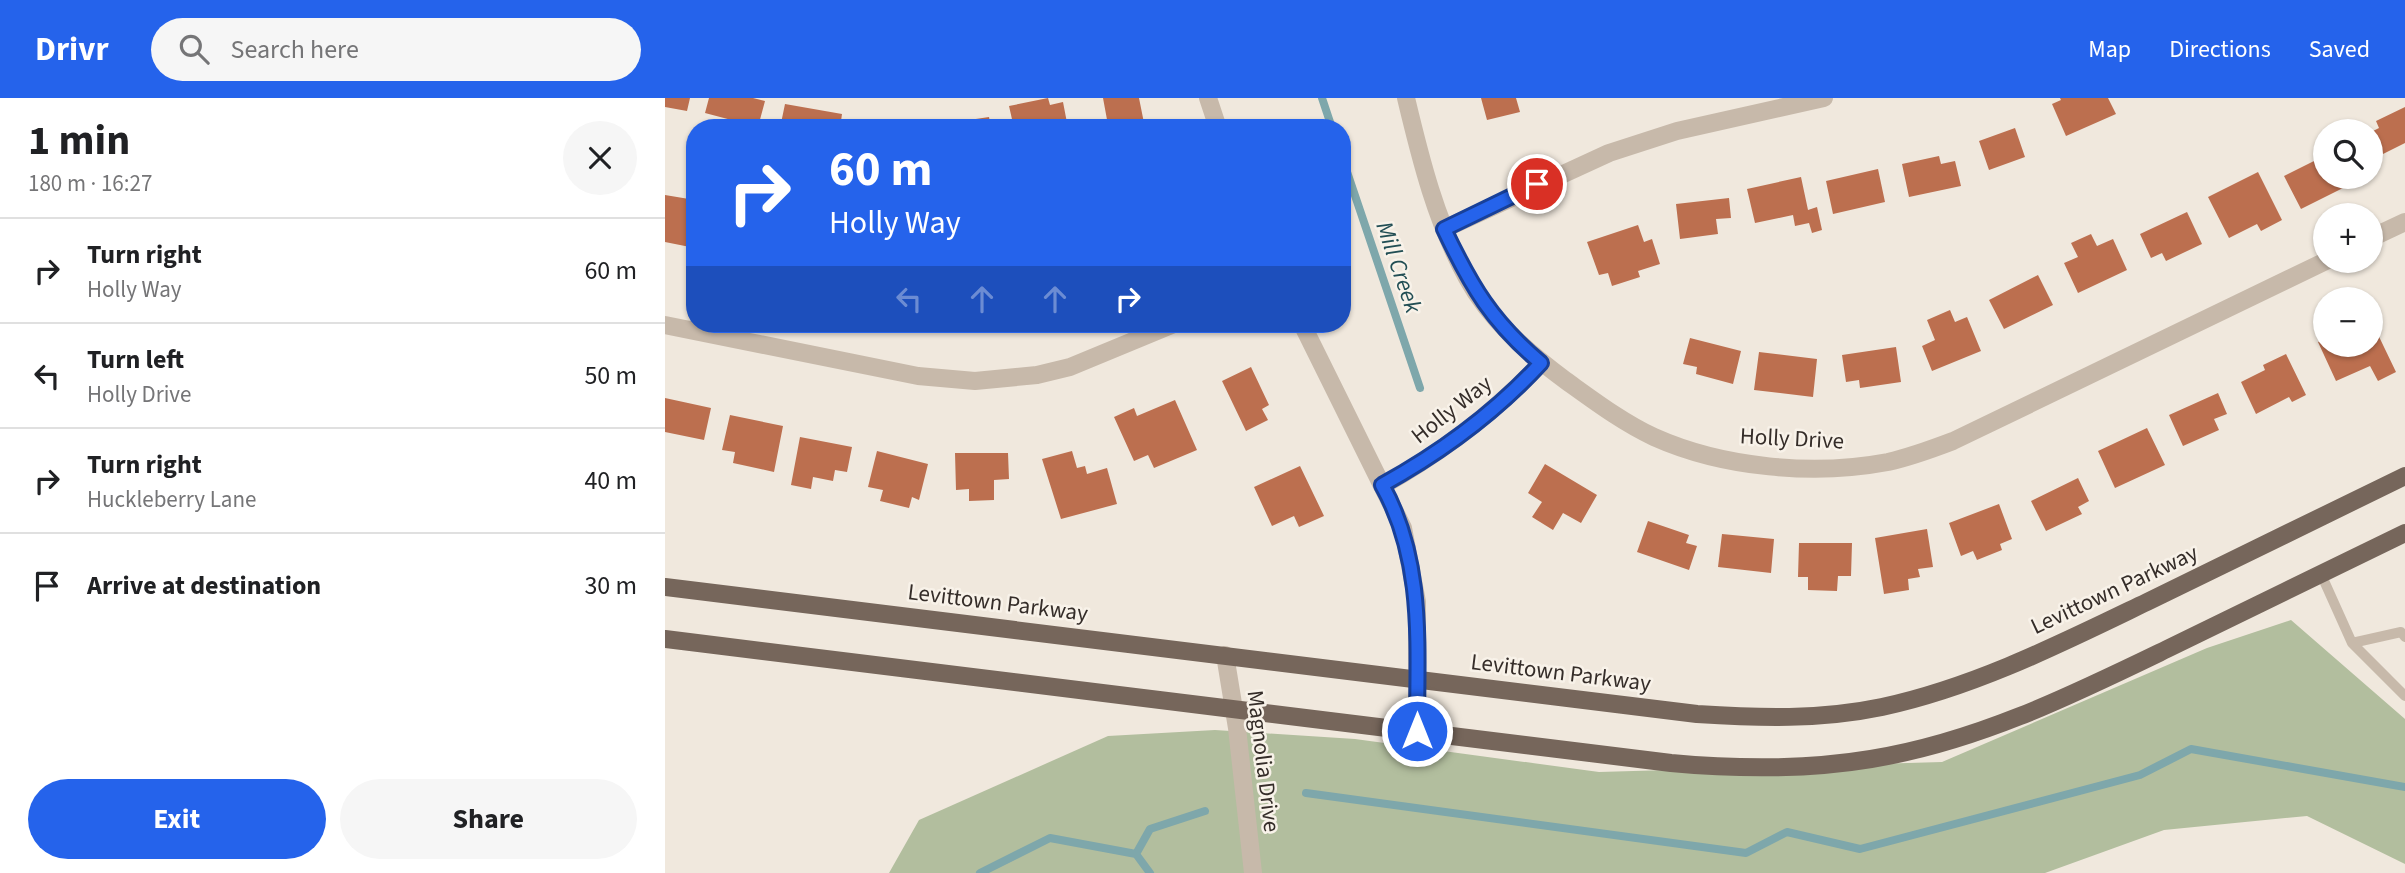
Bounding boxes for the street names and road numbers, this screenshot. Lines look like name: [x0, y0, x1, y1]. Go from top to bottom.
street label: Holly Way: [1404, 367, 1499, 452]
street label: Holly Drive: [1739, 419, 1845, 458]
street label: Levittown Parkway: [2025, 536, 2204, 643]
street label: Levittown Parkway: [906, 575, 1090, 630]
street label: Levittown Parkway: [1469, 645, 1653, 700]
street label: Magnolia Drive: [1238, 688, 1289, 834]

